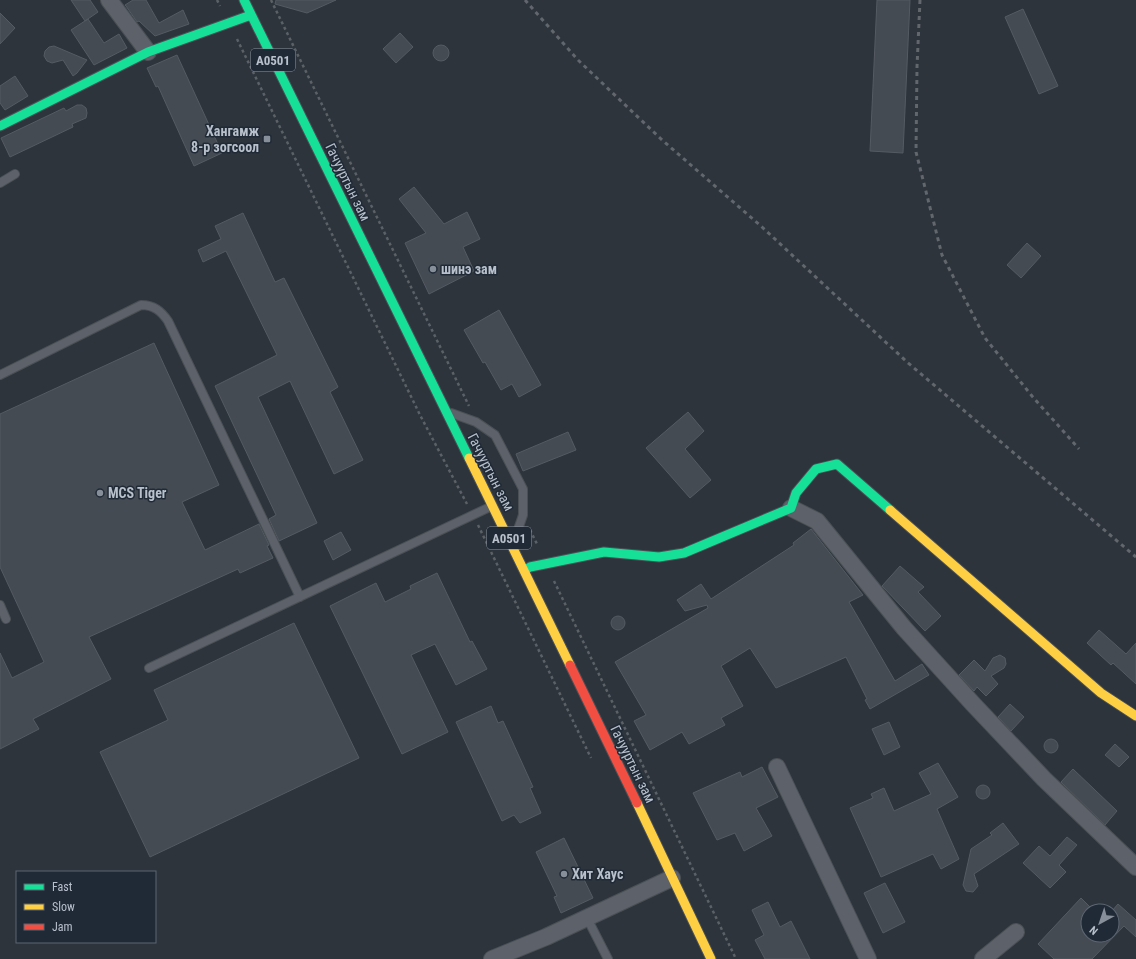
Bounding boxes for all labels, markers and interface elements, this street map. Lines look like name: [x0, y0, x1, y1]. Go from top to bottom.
road number: A0501: [251, 49, 295, 71]
place label: Хангамж 8-р зогсоол: [191, 123, 259, 155]
marker: Хангамж 8-р зогсоол: [262, 134, 272, 144]
street label: Гачууртын зам: [322, 140, 374, 224]
place label: шинэ зам: [441, 261, 497, 277]
marker: шинэ зам: [428, 264, 438, 274]
street label: Гачууртын зам: [465, 431, 517, 513]
place label: MCS Tiger: [108, 485, 167, 501]
marker: MCS Tiger: [95, 488, 105, 498]
road number: A0501: [487, 527, 531, 549]
street label: Гачууртын зам: [607, 722, 659, 806]
place label: Хит Хаус: [572, 866, 624, 882]
marker: Хит Хаус: [559, 869, 569, 879]
legend: [16, 871, 156, 943]
text: Fast: [52, 880, 73, 894]
text: Slow: [52, 900, 75, 914]
north arrow: [1080, 903, 1120, 943]
text: Jam: [52, 920, 73, 934]
text: N: [1087, 923, 1101, 937]

